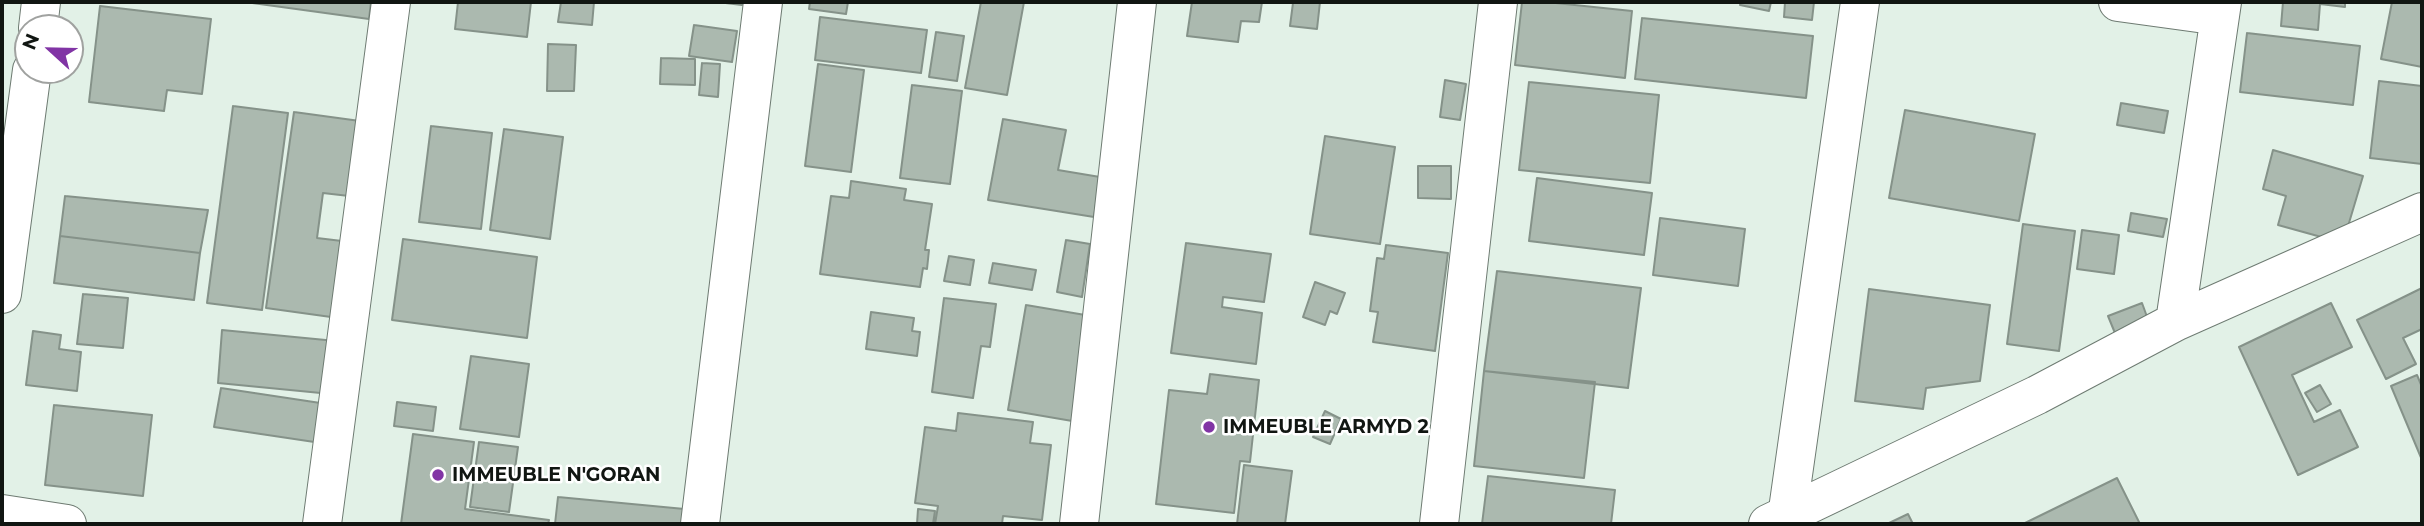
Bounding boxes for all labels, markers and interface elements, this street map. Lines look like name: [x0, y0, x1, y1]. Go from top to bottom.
north arrow: [14, 14, 84, 84]
text: N: [17, 30, 44, 53]
place label: IMMEUBLE ARMYD 2: [1223, 416, 1429, 438]
marker: IMMEUBLE ARMYD 2: [1201, 419, 1217, 435]
place label: IMMEUBLE N'GORAN: [452, 464, 660, 486]
marker: IMMEUBLE N'GORAN: [430, 467, 446, 483]

